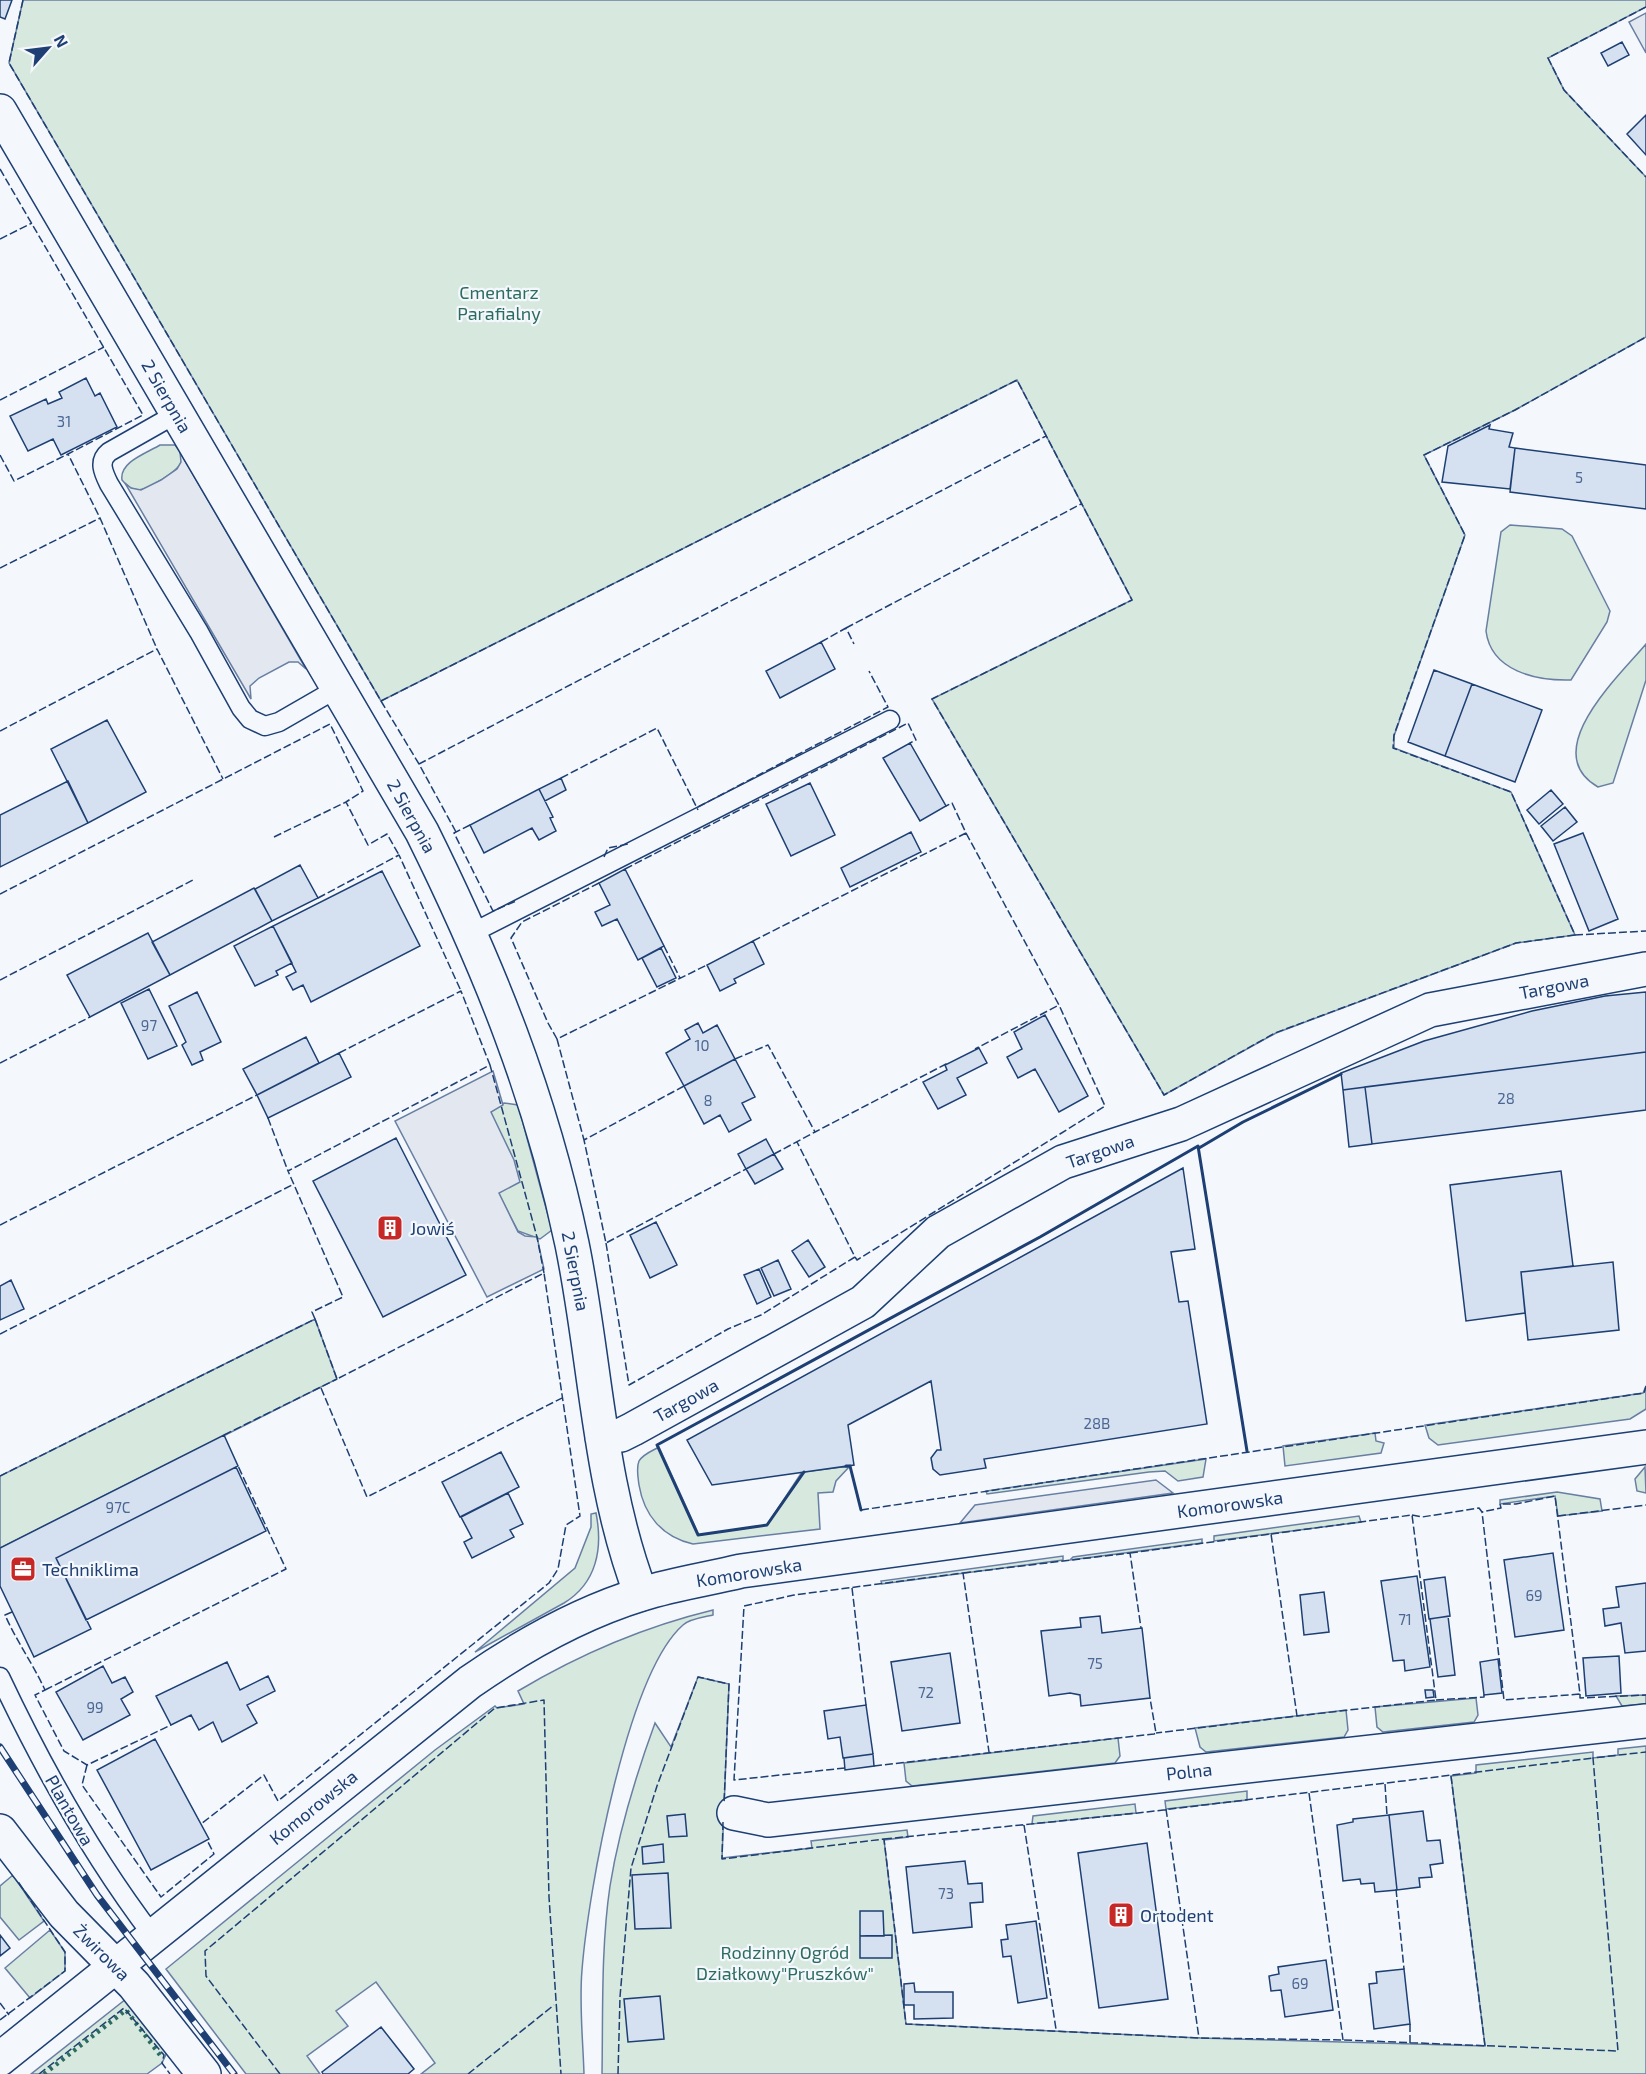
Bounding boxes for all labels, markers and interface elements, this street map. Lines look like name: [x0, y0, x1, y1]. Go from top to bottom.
north arrow: [18, 18, 78, 78]
text: N: [51, 31, 73, 50]
park label: Cmentarz Parafialny: [457, 281, 541, 324]
street label: 2 Sierpnia: [137, 356, 197, 436]
house number: 31: [57, 412, 71, 430]
house number: 5: [1575, 468, 1583, 486]
street label: 2 Sierpnia: [383, 775, 441, 857]
street label: Targowa: [1517, 968, 1591, 1004]
house number: 97: [141, 1016, 157, 1034]
house number: 10: [694, 1036, 710, 1054]
house number: 28: [1497, 1089, 1515, 1107]
house number: 8: [703, 1091, 713, 1109]
street label: Targowa: [1063, 1129, 1137, 1173]
building icon: Jowiś: [375, 1213, 405, 1243]
place label: Jowiś: [410, 1217, 455, 1239]
street label: 2 Sierpnia: [557, 1229, 595, 1313]
street label: Targowa: [650, 1373, 722, 1427]
house number: 28B: [1084, 1414, 1110, 1432]
street label: Komorowska: [1176, 1486, 1284, 1522]
house number: 97C: [106, 1498, 131, 1516]
street label: Komorowska: [695, 1553, 803, 1591]
office icon: Techniklima: [8, 1554, 38, 1584]
place label: Techniklima: [42, 1558, 139, 1580]
house number: 69: [1525, 1586, 1543, 1604]
house number: 71: [1398, 1610, 1412, 1628]
house number: 75: [1087, 1654, 1103, 1672]
house number: 72: [918, 1683, 934, 1701]
house number: 99: [86, 1698, 104, 1716]
street label: Polna: [1165, 1758, 1213, 1784]
street label: Komorowska: [265, 1765, 361, 1849]
street label: Plantowa: [41, 1771, 99, 1849]
house number: 73: [938, 1884, 954, 1902]
building icon: Ortodent: [1106, 1900, 1136, 1930]
place label: Ortodent: [1140, 1904, 1214, 1926]
street label: Żwirowa: [69, 1919, 135, 1985]
park label: Rodzinny Ogród Działkowy"Pruszków": [696, 1941, 874, 1984]
house number: 69: [1291, 1974, 1309, 1992]

